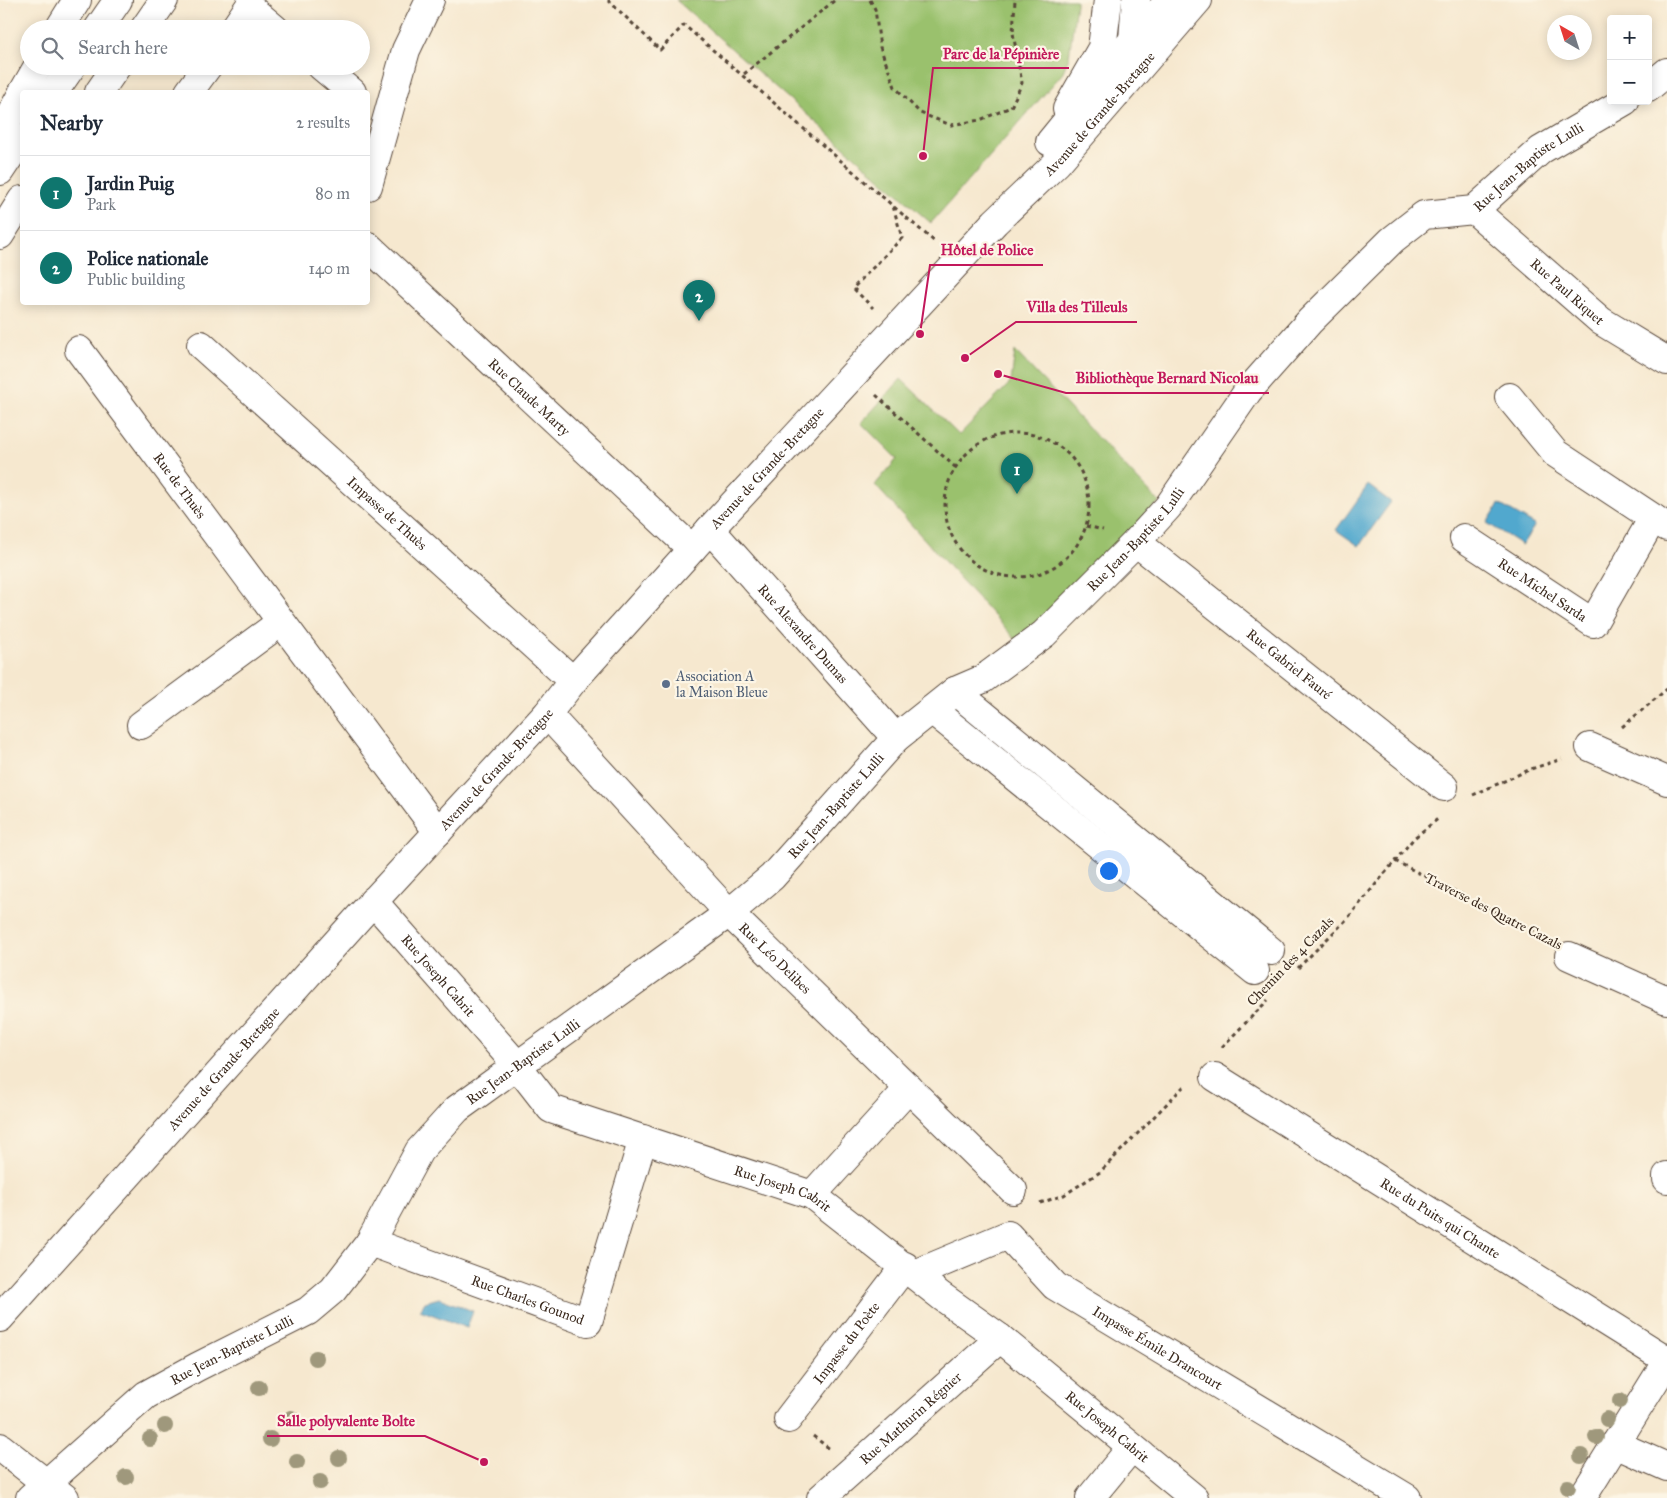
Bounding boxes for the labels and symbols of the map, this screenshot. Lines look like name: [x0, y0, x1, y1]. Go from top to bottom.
north arrow: [1547, 15, 1592, 60]
callout: Parc de la Pépinière: [933, 38, 1069, 68]
text: Parc de la Pépinière: [943, 45, 1060, 64]
street label: Avenue de Grande-Bretagne: [1040, 48, 1159, 180]
street label: Rue Jean-Baptiste Lulli: [1470, 119, 1587, 215]
callout: Hôtel de Police: [930, 235, 1043, 265]
text: Hôtel de Police: [941, 241, 1034, 259]
street label: Rue Paul Riquet: [1527, 255, 1608, 329]
pin: 2: [683, 280, 715, 321]
callout: Villa des Tilleuls: [1016, 292, 1137, 322]
text: Villa des Tilleuls: [1026, 298, 1128, 316]
street label: Rue Claude Marty: [485, 355, 574, 440]
callout: Bibliothèque Bernard Nicolau: [1066, 363, 1269, 393]
text: Bibliothèque Bernard Nicolau: [1075, 369, 1259, 388]
street label: Avenue de Grande-Bretagne: [706, 404, 828, 533]
street label: Rue de Thuès: [150, 450, 210, 522]
pin: 1: [1001, 453, 1033, 494]
street label: Impasse de Thuès: [344, 473, 430, 554]
street label: Rue Jean-Baptiste Lulli: [1084, 484, 1188, 595]
street label: Rue Michel Sarda: [1495, 555, 1590, 626]
street label: Rue Alexandre Dumas: [754, 581, 851, 687]
street label: Rue Gabriel Fauré: [1243, 625, 1335, 703]
place label: Association A la Maison Bleue: [675, 668, 768, 701]
marker: Association A la Maison Bleue: [660, 678, 672, 690]
street label: Avenue de Grande-Bretagne: [435, 705, 557, 834]
street label: Rue Jean-Baptiste Lulli: [785, 749, 888, 862]
your location: [1096, 858, 1122, 884]
street label: Traverse des Quatre Cazals: [1422, 869, 1565, 953]
street label: Chemin des 4 Cazals: [1243, 913, 1337, 1010]
street label: Rue Léo Delibes: [735, 919, 815, 997]
street label: Rue Joseph Cabrit: [397, 931, 478, 1020]
street label: Avenue de Grande-Bretagne: [164, 1004, 284, 1135]
street label: Rue Jean-Baptiste Lulli: [463, 1015, 583, 1109]
street label: Rue Joseph Cabrit: [732, 1162, 834, 1216]
street label: Rue du Puits qui Chante: [1377, 1175, 1504, 1263]
street label: Rue Charles Gounod: [469, 1272, 586, 1329]
street label: Impasse du Poète: [810, 1299, 884, 1387]
street label: Impasse Émile Drancourt: [1089, 1303, 1225, 1394]
street label: Rue Jean-Baptiste Lulli: [168, 1312, 296, 1389]
street label: Rue Mathurin Régnier: [856, 1368, 966, 1468]
street label: Rue Joseph Cabrit: [1062, 1387, 1152, 1466]
callout: Salle polyvalente Bolte: [267, 1406, 425, 1436]
text: Salle polyvalente Bolte: [277, 1412, 416, 1431]

